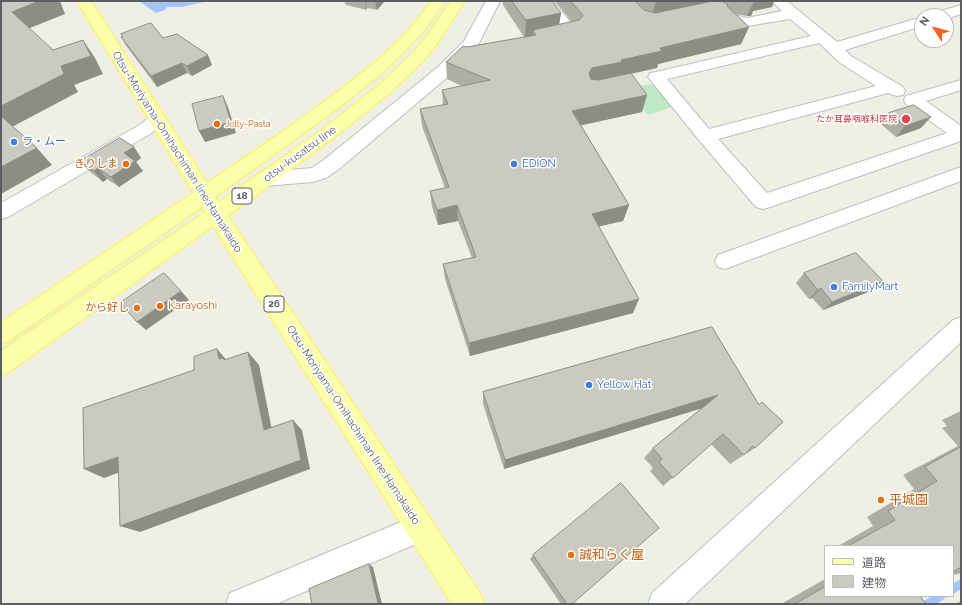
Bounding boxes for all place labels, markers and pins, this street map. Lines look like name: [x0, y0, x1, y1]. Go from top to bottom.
marker: たか耳鼻咽喉科医院: [900, 113, 912, 125]
place label: たか耳鼻咽喉科医院: [816, 114, 897, 124]
marker: Jolly-Pasta: [212, 119, 222, 129]
place label: Jolly-Pasta: [225, 119, 271, 129]
place label: ラ・ムー: [22, 135, 66, 149]
marker: ラ・ムー: [9, 137, 19, 147]
place label: きりしま: [74, 157, 118, 171]
place label: EDION: [522, 157, 556, 171]
marker: きりしま: [121, 159, 131, 169]
marker: EDION: [509, 159, 519, 169]
place label: FamilyMart: [842, 280, 898, 294]
marker: FamilyMart: [829, 282, 839, 292]
place label: Karayoshi: [168, 299, 217, 313]
place label: から好し: [85, 301, 129, 315]
marker: Karayoshi: [155, 301, 165, 311]
marker: から好し: [132, 303, 142, 313]
place label: Yellow Hat: [597, 378, 651, 392]
marker: Yellow Hat: [584, 380, 594, 390]
place label: 平城園: [889, 492, 928, 508]
marker: 平城園: [876, 495, 886, 505]
place label: 誠和らく屋: [579, 547, 644, 563]
marker: 誠和らく屋: [566, 550, 576, 560]

